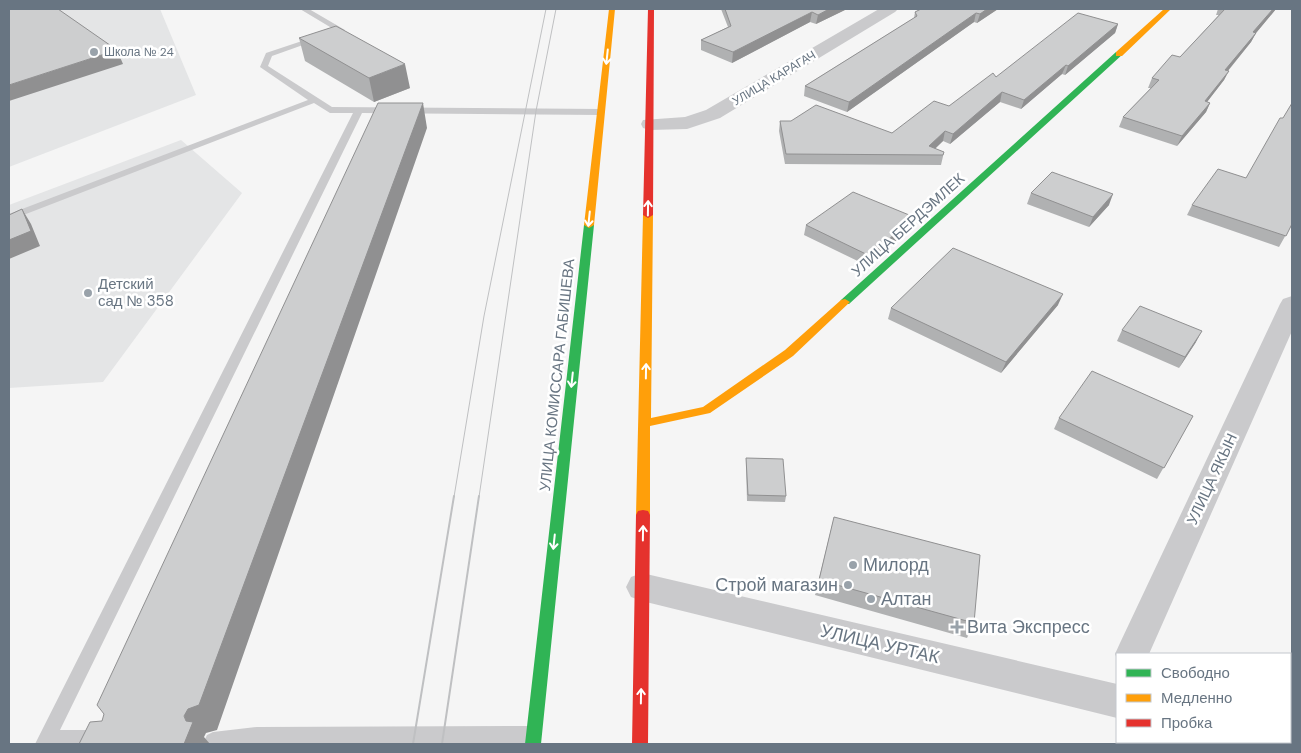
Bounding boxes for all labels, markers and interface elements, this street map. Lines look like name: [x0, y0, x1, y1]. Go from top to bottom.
place label: Школа № 24: [104, 44, 174, 60]
marker: Школа № 24: [88, 46, 100, 58]
street label: УЛИЦА КАРАГАЧ: [729, 47, 819, 109]
one-way arrow: [602, 49, 612, 65]
street label: УЛИЦА БЕРДЭМЛЕК: [847, 169, 969, 281]
one-way arrow: [643, 200, 653, 216]
one-way arrow: [584, 210, 594, 226]
street label: УЛИЦА КОМИССАРА ГАБИШЕВА: [535, 258, 579, 492]
place label: Детский сад № 358: [98, 274, 174, 311]
marker: Детский сад № 358: [82, 287, 94, 299]
one-way arrow: [641, 363, 651, 379]
one-way arrow: [567, 372, 577, 388]
street label: УЛИЦА ЯКЫН: [1182, 430, 1242, 528]
one-way arrow: [638, 525, 648, 542]
one-way arrow: [549, 534, 559, 550]
place label: Милорд: [863, 553, 929, 577]
marker: Милорд: [847, 559, 859, 571]
place label: Строй магазин: [715, 573, 838, 597]
marker: Строй магазин: [842, 579, 854, 591]
place label: Алтан: [881, 587, 932, 611]
marker: Алтан: [865, 593, 877, 605]
place label: Вита Экспресс: [967, 615, 1090, 639]
street label: УЛИЦА УРТАК: [818, 619, 942, 669]
marker: Вита Экспресс: [951, 621, 963, 633]
legend: [1116, 653, 1291, 743]
text: Свободно: [1161, 663, 1230, 683]
one-way arrow: [636, 688, 646, 704]
text: Медленно: [1161, 688, 1232, 708]
text: Пробка: [1161, 713, 1213, 733]

